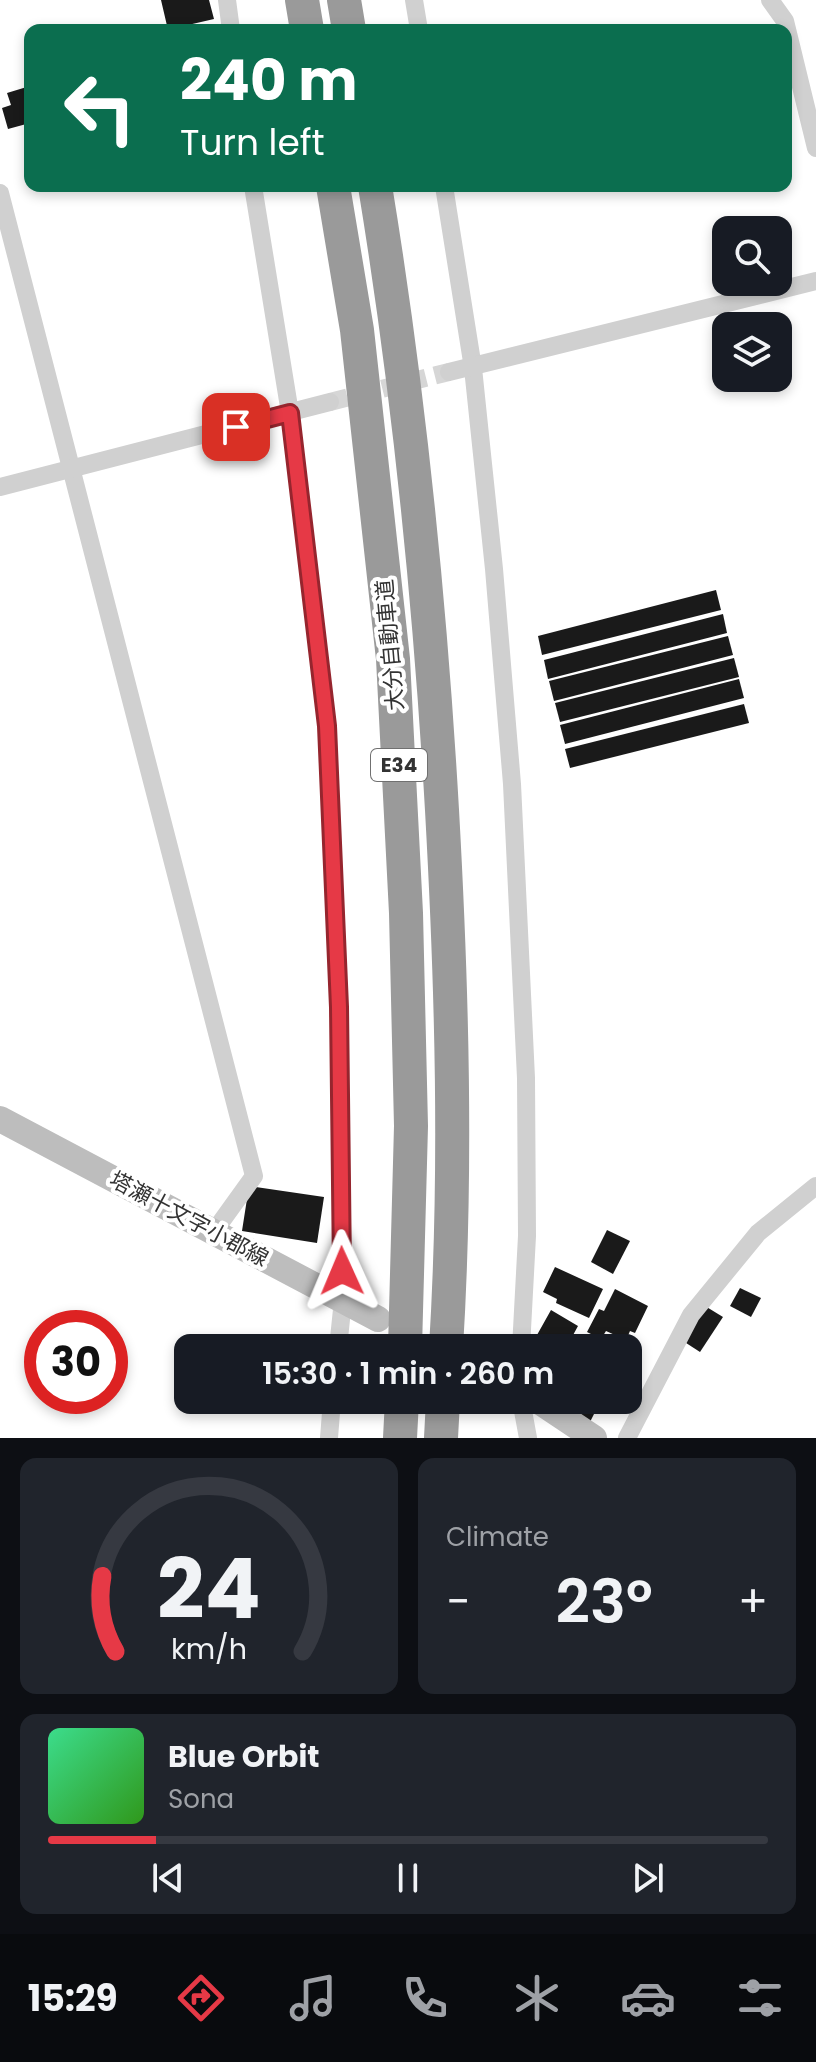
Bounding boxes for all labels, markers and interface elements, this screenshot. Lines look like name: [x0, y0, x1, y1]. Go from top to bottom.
text: 240 m: [180, 41, 358, 120]
icon: left: [48, 56, 152, 160]
text: Turn left: [180, 117, 325, 168]
map controls: [712, 216, 792, 392]
button: search: [712, 216, 792, 296]
button: layers: [712, 312, 792, 392]
pin: [202, 393, 270, 461]
icon: arrive: [214, 405, 258, 449]
street label: 大分自動車道: [369, 578, 411, 712]
road number: E34: [371, 749, 427, 781]
street label: 塔瀬十文字小郡線: [104, 1164, 274, 1274]
position arrow: [300, 1229, 384, 1313]
speed limit sign: 30: [24, 1310, 128, 1414]
text: 15:30 · 1 min · 260 m: [262, 1352, 554, 1395]
text: Climate: [446, 1519, 549, 1555]
text: 24: [157, 1531, 261, 1647]
text: 23°: [556, 1560, 653, 1644]
text: −: [446, 1571, 470, 1632]
text: +: [738, 1571, 768, 1632]
text: km/h: [171, 1629, 247, 1669]
text: Blue Orbit: [168, 1735, 320, 1778]
text: Sona: [168, 1781, 234, 1817]
icon: previous: [146, 1856, 190, 1900]
icon: pause: [386, 1856, 430, 1900]
icon: next: [626, 1856, 670, 1900]
icon: directions: [173, 1970, 229, 2026]
icon: music: [285, 1970, 341, 2026]
icon: phone: [397, 1970, 453, 2026]
icon: climate: [509, 1970, 565, 2026]
icon: car: [620, 1970, 676, 2026]
icon: filters: [732, 1970, 788, 2026]
text: 15:29: [28, 1973, 118, 2024]

